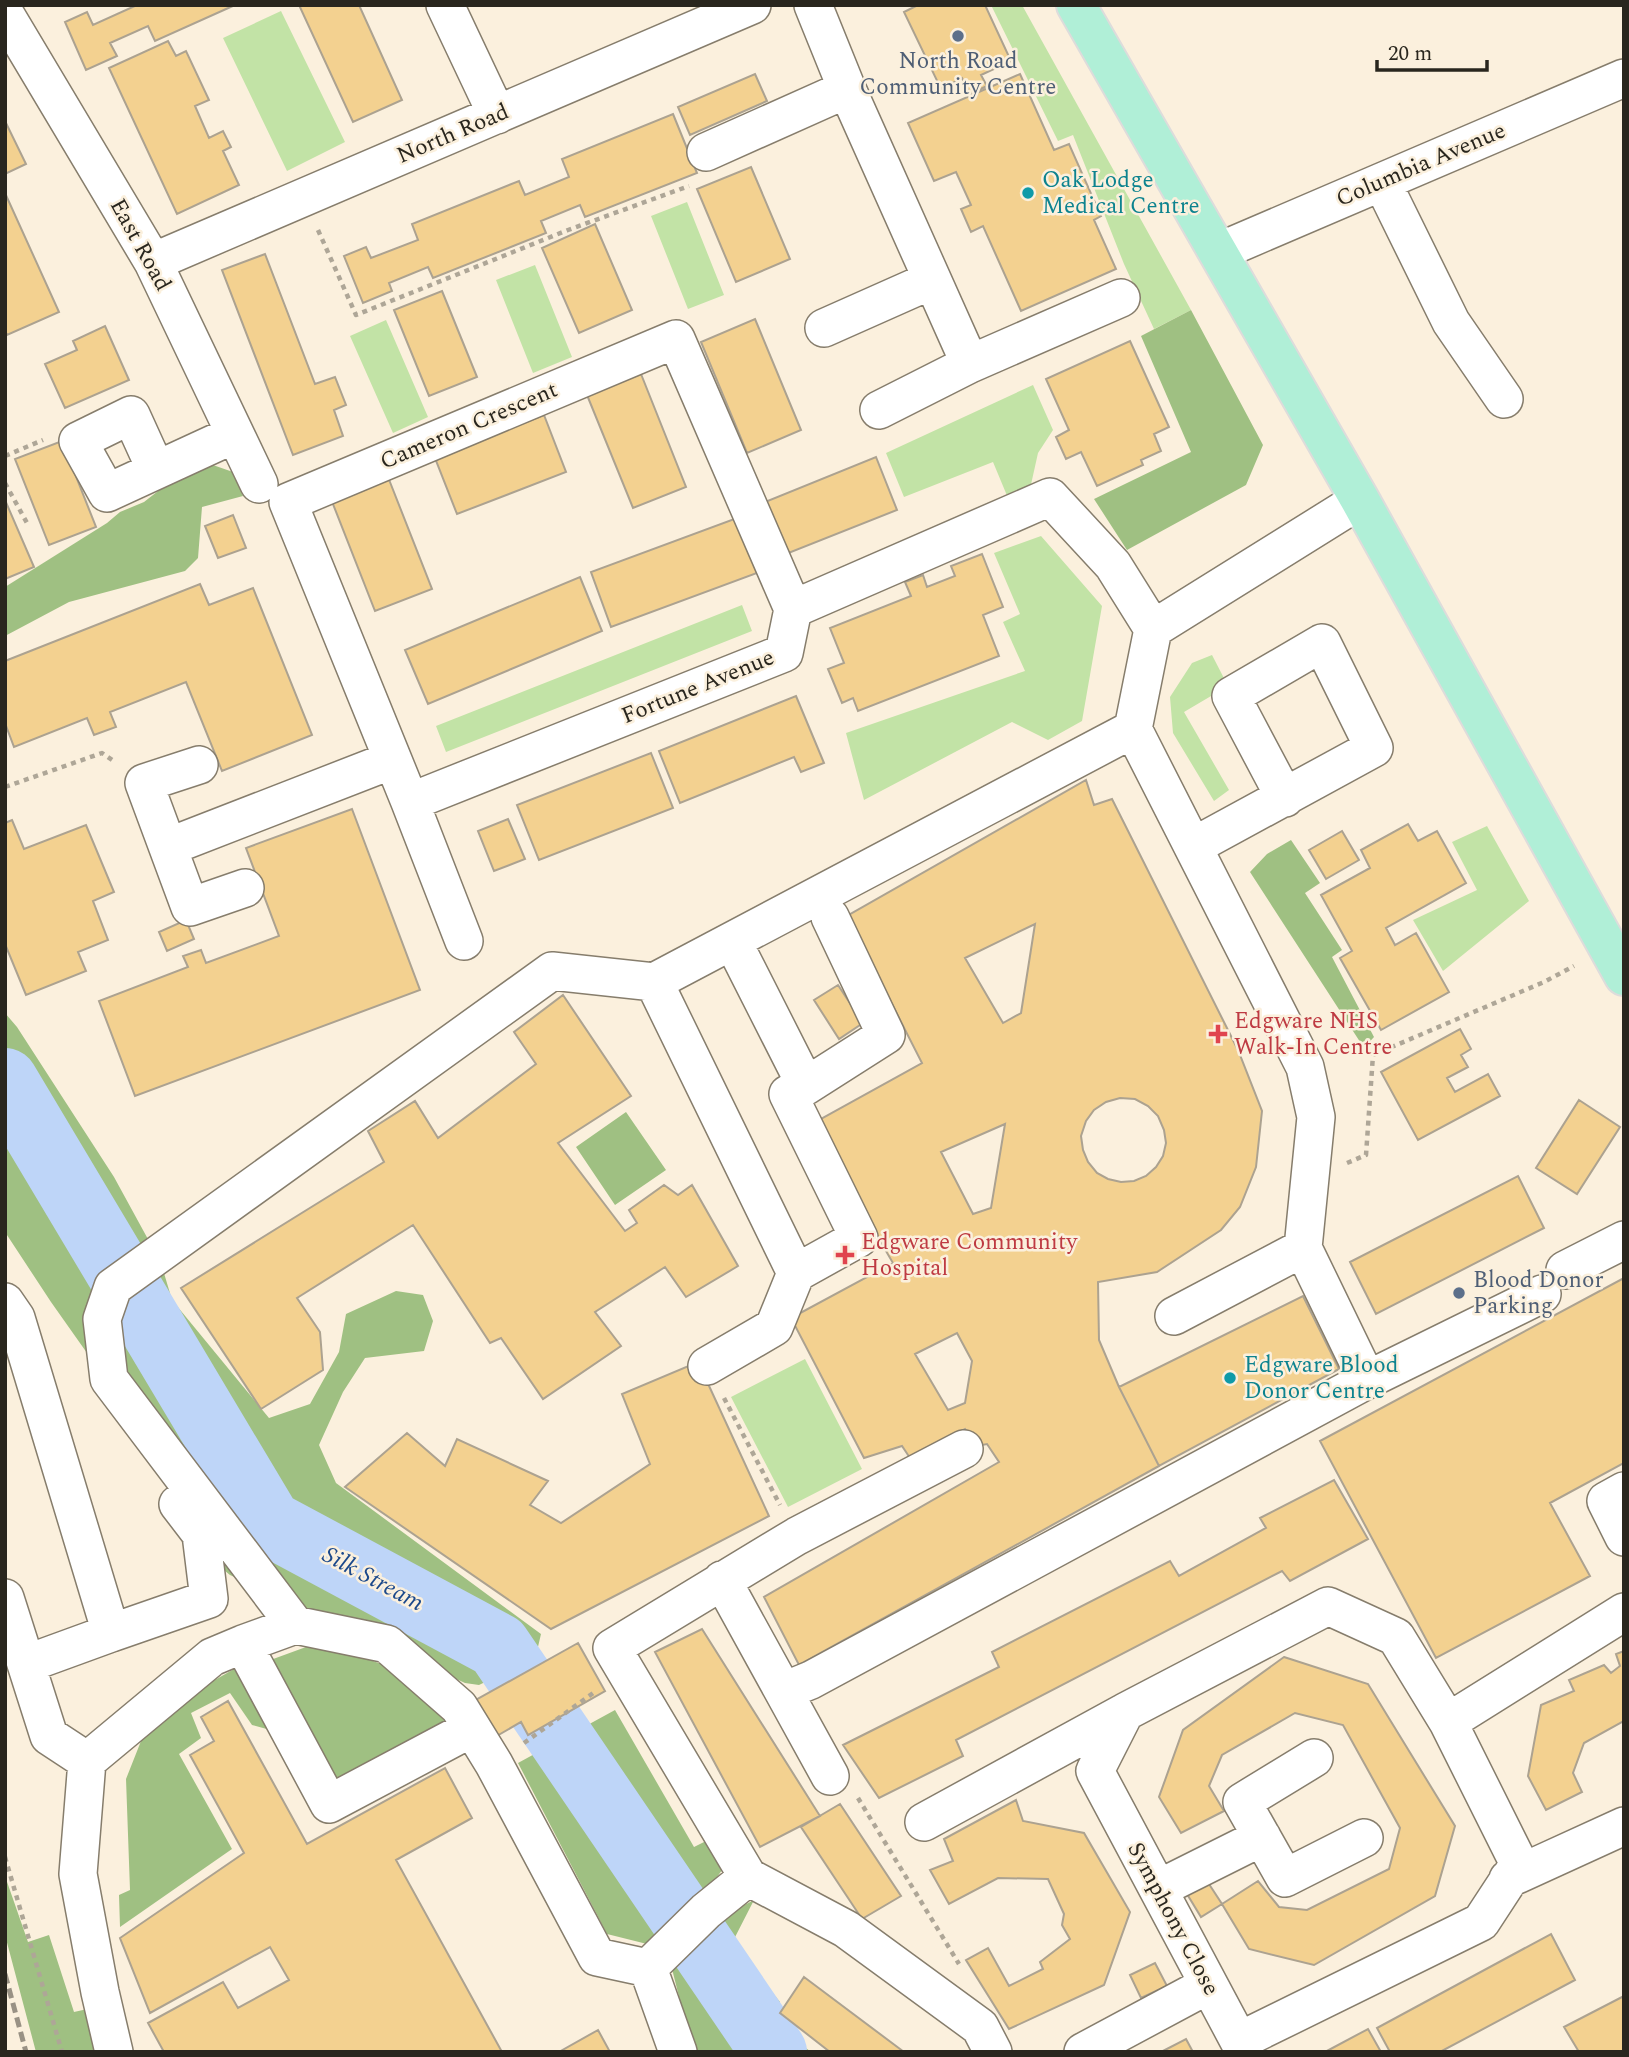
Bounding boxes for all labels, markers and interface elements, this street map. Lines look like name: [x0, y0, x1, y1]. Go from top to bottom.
marker: North Road Community Centre: [950, 28, 966, 44]
scale bar: [1377, 28, 1487, 72]
text: 20 m: [1388, 38, 1432, 70]
place label: North Road Community Centre: [860, 44, 1056, 105]
street label: North Road: [391, 95, 515, 173]
street label: Columbia Avenue: [1331, 113, 1511, 217]
place label: Oak Lodge Medical Centre: [1042, 163, 1200, 224]
marker: Oak Lodge Medical Centre: [1020, 185, 1036, 201]
street label: East Road: [100, 192, 180, 298]
street label: Cameron Crescent: [375, 373, 563, 479]
street label: Fortune Avenue: [616, 640, 780, 734]
place label: Edgware NHS Walk-In Centre: [1234, 1004, 1393, 1065]
marker: Edgware NHS Walk-In Centre: [1208, 1024, 1228, 1044]
place label: Edgware Community Hospital: [861, 1225, 1078, 1286]
marker: Edgware Community Hospital: [835, 1245, 855, 1265]
place label: Blood Donor Parking: [1473, 1263, 1604, 1324]
marker: Blood Donor Parking: [1451, 1285, 1467, 1301]
place label: Edgware Blood Donor Centre: [1244, 1348, 1399, 1409]
marker: Edgware Blood Donor Centre: [1222, 1370, 1238, 1386]
water label: Silk Stream: [316, 1537, 431, 1621]
street label: Symphony Close: [1118, 1836, 1228, 2002]

